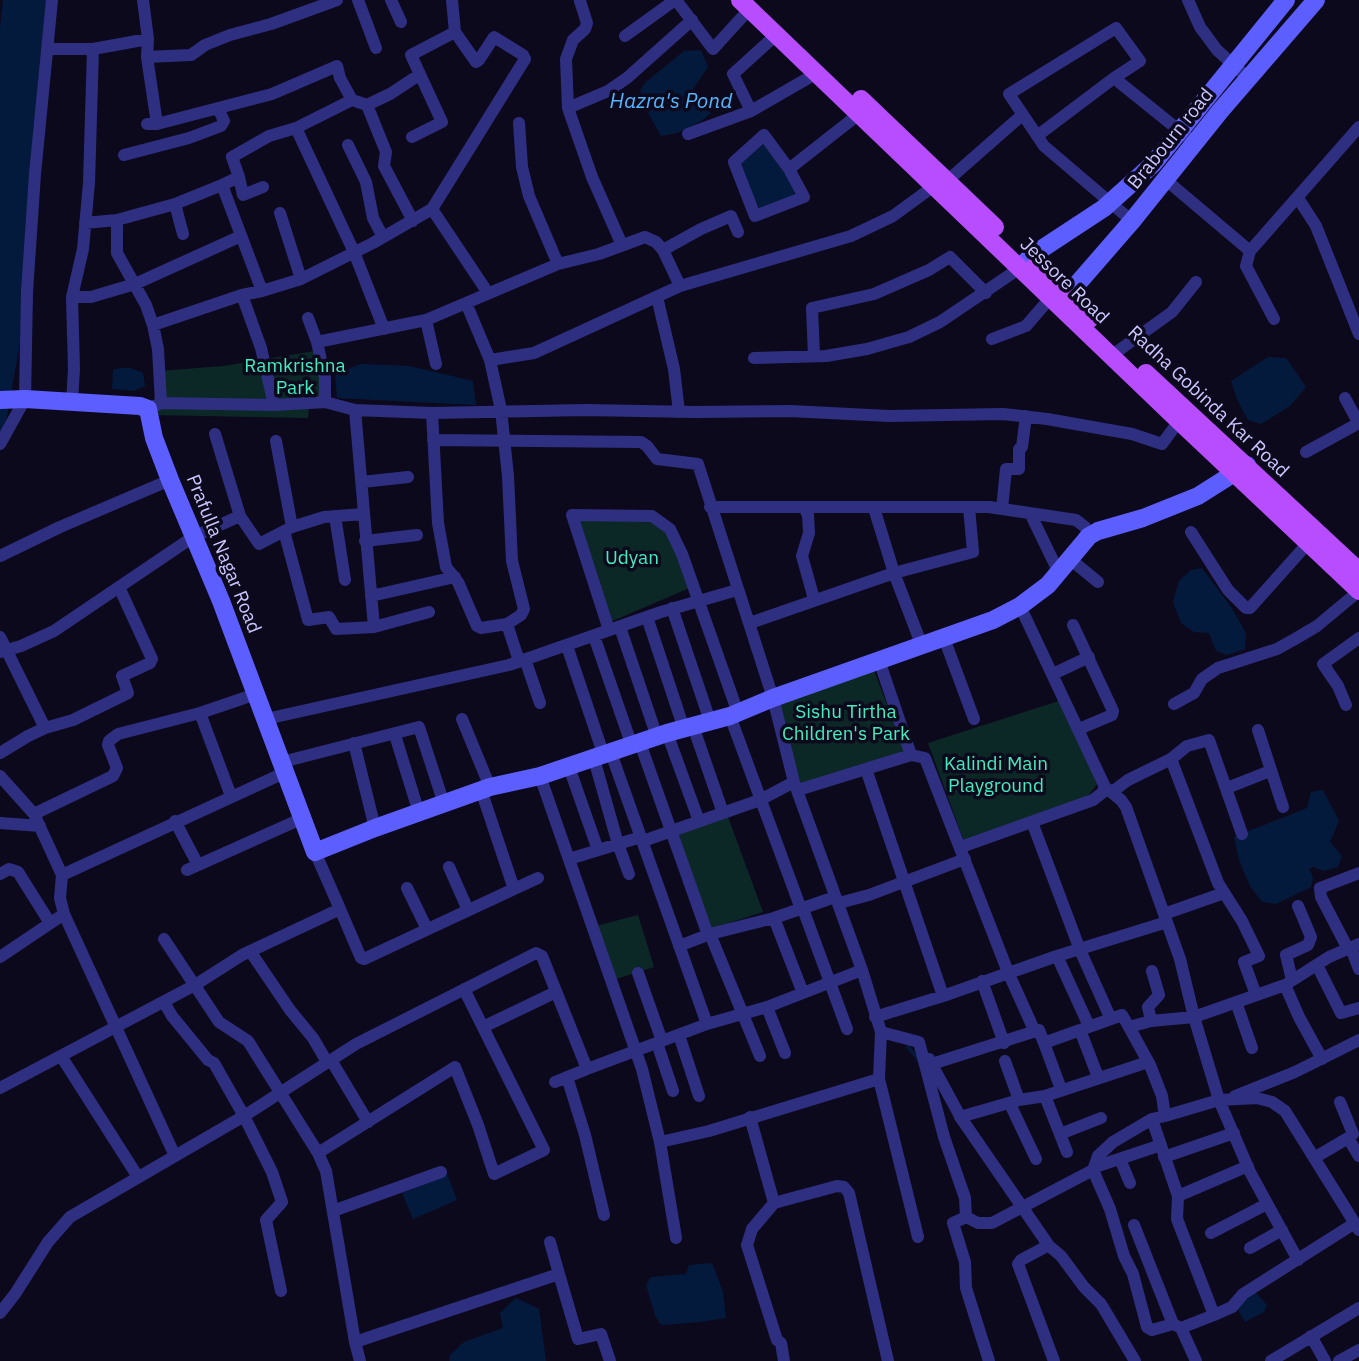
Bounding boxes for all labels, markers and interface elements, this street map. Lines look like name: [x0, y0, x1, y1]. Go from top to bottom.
street label: Brabourn road: [1123, 84, 1219, 194]
water label: Hazra's Pond: [610, 89, 732, 115]
street label: Jessore Road: [1015, 233, 1113, 329]
street label: Radha Gobinda Kar Road: [1123, 321, 1293, 483]
park label: Ramkrishna Park: [244, 356, 346, 400]
street label: Prafulla Nagar Road: [181, 471, 265, 637]
park label: Udyan: [605, 548, 659, 570]
park label: Sishu Tirtha Children's Park: [782, 702, 910, 746]
park label: Kalindi Main Playground: [944, 754, 1048, 798]

